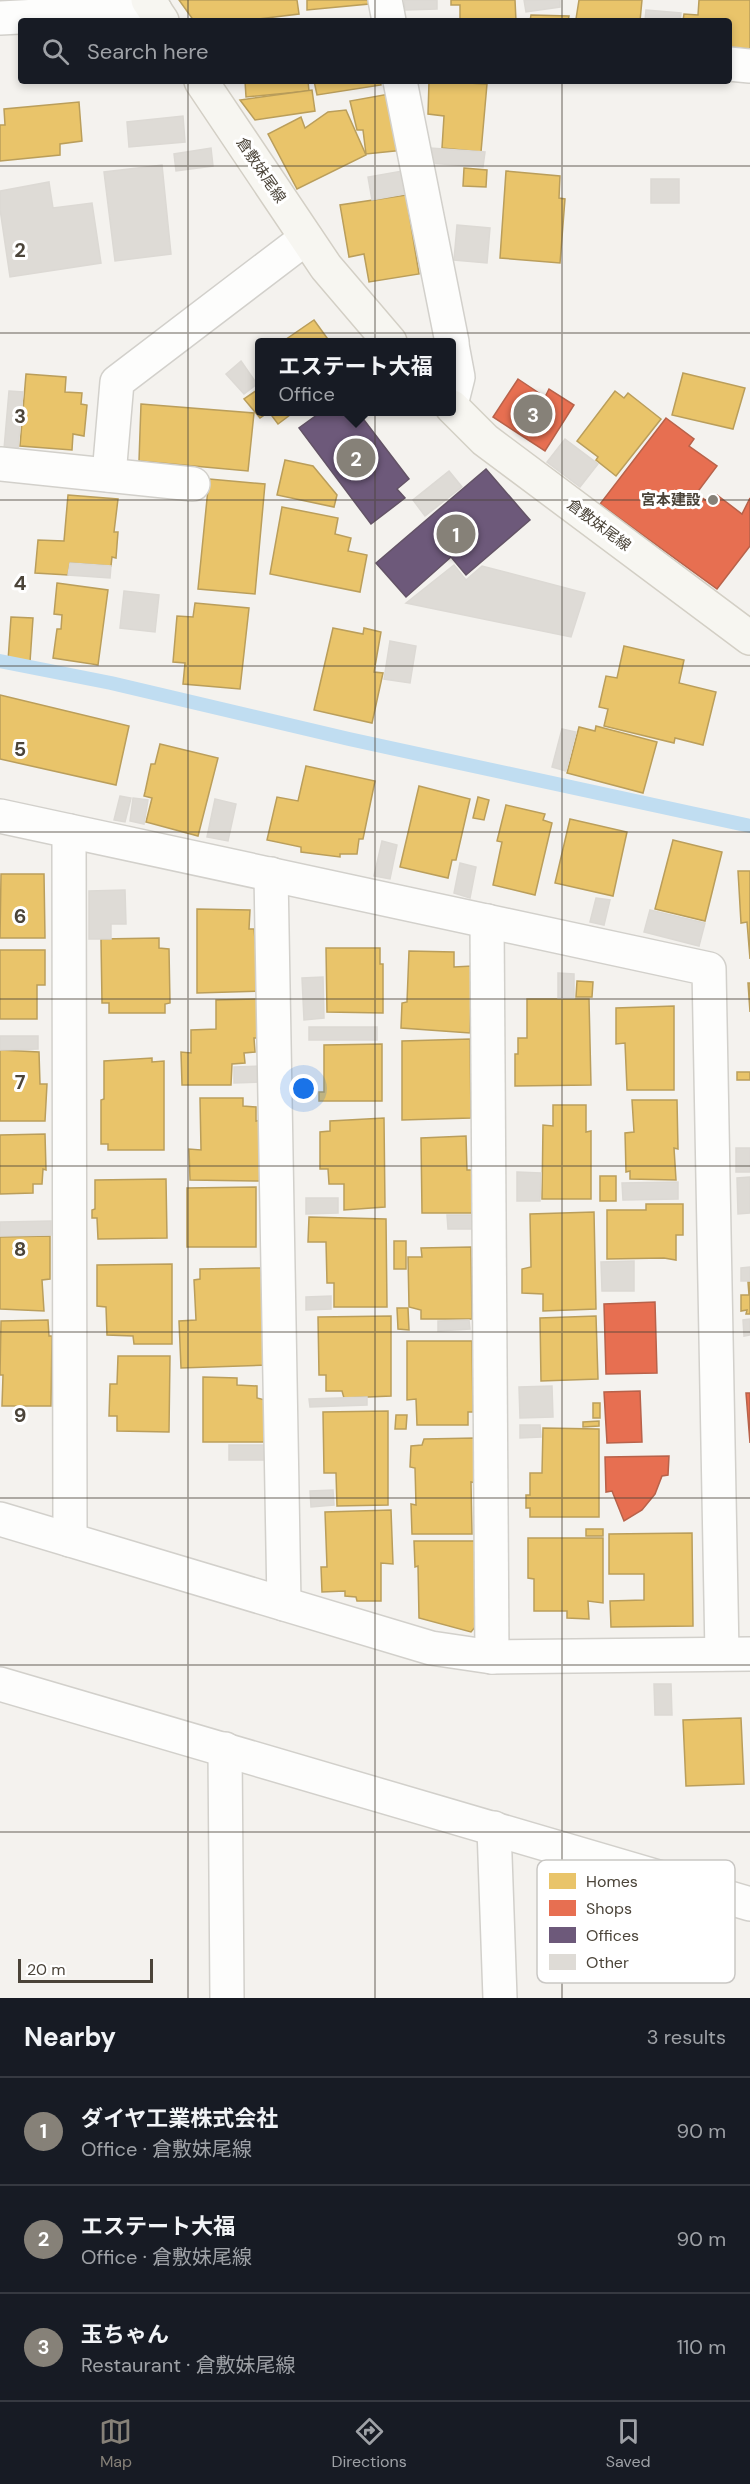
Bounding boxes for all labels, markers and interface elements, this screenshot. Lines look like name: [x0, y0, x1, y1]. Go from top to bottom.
search box: [18, 18, 732, 84]
icon: search: [39, 35, 72, 68]
text: Search here: [87, 37, 208, 66]
street label: 倉敷妹尾線: [232, 133, 290, 207]
text: 2: [14, 237, 26, 263]
popup: [255, 338, 456, 416]
text: エステート大福: [278, 352, 433, 381]
text: Office: [278, 381, 335, 407]
pin: 3: [514, 392, 552, 436]
text: 3: [14, 403, 26, 429]
pin: 2: [336, 436, 376, 480]
place label: 宮本建設: [641, 490, 701, 510]
marker: 宮本建設: [706, 493, 720, 507]
street label: 倉敷妹尾線: [563, 494, 635, 556]
pin: 1: [436, 512, 476, 556]
text: 4: [14, 570, 27, 596]
text: 5: [14, 736, 26, 762]
text: 6: [14, 903, 26, 929]
text: 7: [15, 1069, 26, 1095]
your location: [289, 1074, 318, 1103]
text: 8: [14, 1236, 26, 1262]
text: 9: [14, 1402, 26, 1428]
legend: [537, 1860, 735, 1983]
text: Homes: [586, 1871, 638, 1892]
text: Shops: [586, 1898, 632, 1919]
text: Offices: [586, 1925, 639, 1946]
text: Other: [586, 1952, 629, 1973]
scale bar: [18, 1956, 153, 1984]
text: 20 m: [27, 1959, 66, 1980]
text: Nearby: [24, 2020, 116, 2054]
text: 3 results: [647, 2024, 726, 2050]
text: ダイヤ工業株式会社: [81, 2104, 278, 2133]
text: 1: [40, 2118, 47, 2144]
text: 90 m: [677, 2118, 726, 2144]
text: Office · 倉敷妹尾線: [81, 2136, 252, 2162]
text: エステート大福: [81, 2212, 235, 2241]
text: 2: [38, 2226, 49, 2252]
text: 90 m: [677, 2226, 726, 2252]
text: Office · 倉敷妹尾線: [81, 2244, 252, 2270]
text: 玉ちゃん: [81, 2320, 169, 2349]
text: 3: [37, 2334, 50, 2360]
text: 110 m: [677, 2334, 726, 2360]
text: Restaurant · 倉敷妹尾線: [81, 2352, 296, 2378]
tab: Map: [99, 2415, 132, 2472]
tab: Directions: [331, 2415, 407, 2472]
tab: Saved: [606, 2415, 651, 2472]

